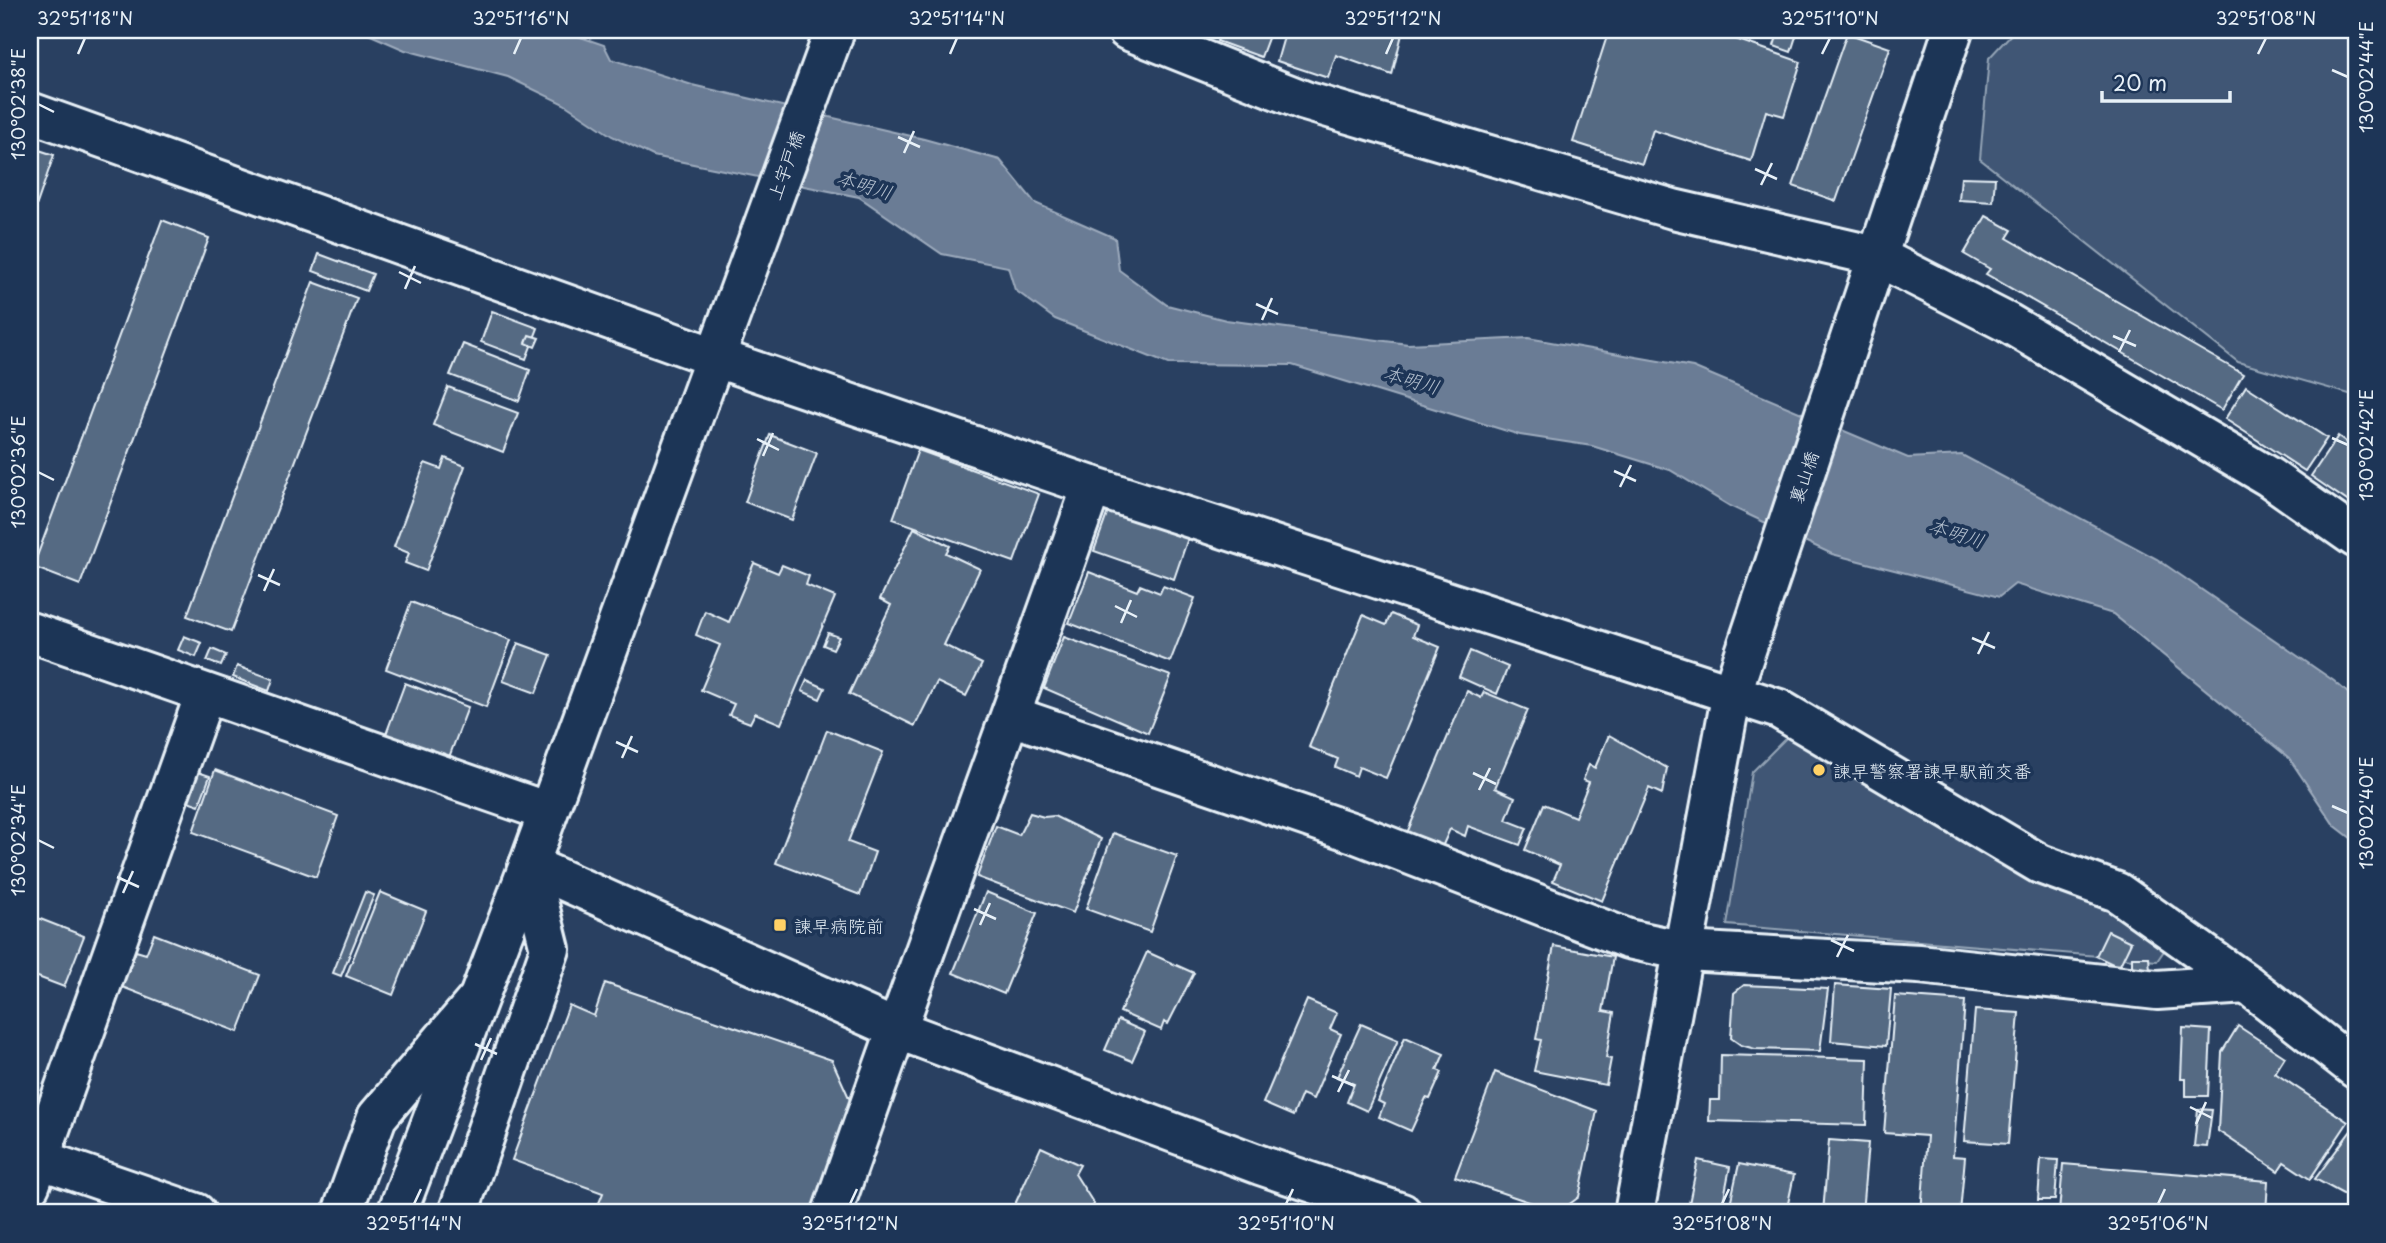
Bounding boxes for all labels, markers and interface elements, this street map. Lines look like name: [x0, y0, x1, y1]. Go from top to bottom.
text: 32°51'18"N: [37, 4, 133, 31]
text: 32°51'16"N: [472, 4, 570, 31]
text: 32°51'14"N: [909, 4, 1005, 31]
text: 32°51'12"N: [1344, 4, 1442, 31]
text: 32°51'10"N: [1781, 4, 1879, 31]
text: 32°51'08"N: [2216, 4, 2316, 31]
text: 130°02'44"E: [2352, 21, 2379, 133]
text: 130°02'38"E: [4, 48, 31, 160]
scale bar: [2102, 60, 2230, 104]
text: 20 m: [2113, 66, 2167, 98]
street label: 上宇戸橋: [760, 127, 810, 203]
water label: 本明川: [834, 162, 896, 206]
water label: 本明川: [1381, 358, 1443, 400]
text: 130°02'42"E: [2352, 389, 2379, 501]
text: 130°02'36"E: [4, 416, 31, 528]
street label: 裏山橋: [1781, 447, 1825, 507]
water label: 本明川: [1926, 510, 1988, 554]
text: 130°02'40"E: [2352, 756, 2379, 870]
place label: 諫早警察署諫早駅前交番: [1833, 757, 2031, 784]
marker: 諫早警察署諫早駅前交番: [1811, 762, 1827, 778]
text: 130°02'34"E: [4, 784, 31, 896]
place label: 諫早病院前: [794, 912, 884, 939]
marker: 諫早病院前: [772, 917, 788, 933]
text: 32°51'14"N: [366, 1209, 462, 1236]
text: 32°51'12"N: [801, 1209, 899, 1236]
text: 32°51'10"N: [1237, 1209, 1335, 1236]
text: 32°51'08"N: [1672, 1209, 1772, 1236]
text: 32°51'06"N: [2107, 1209, 2209, 1236]

